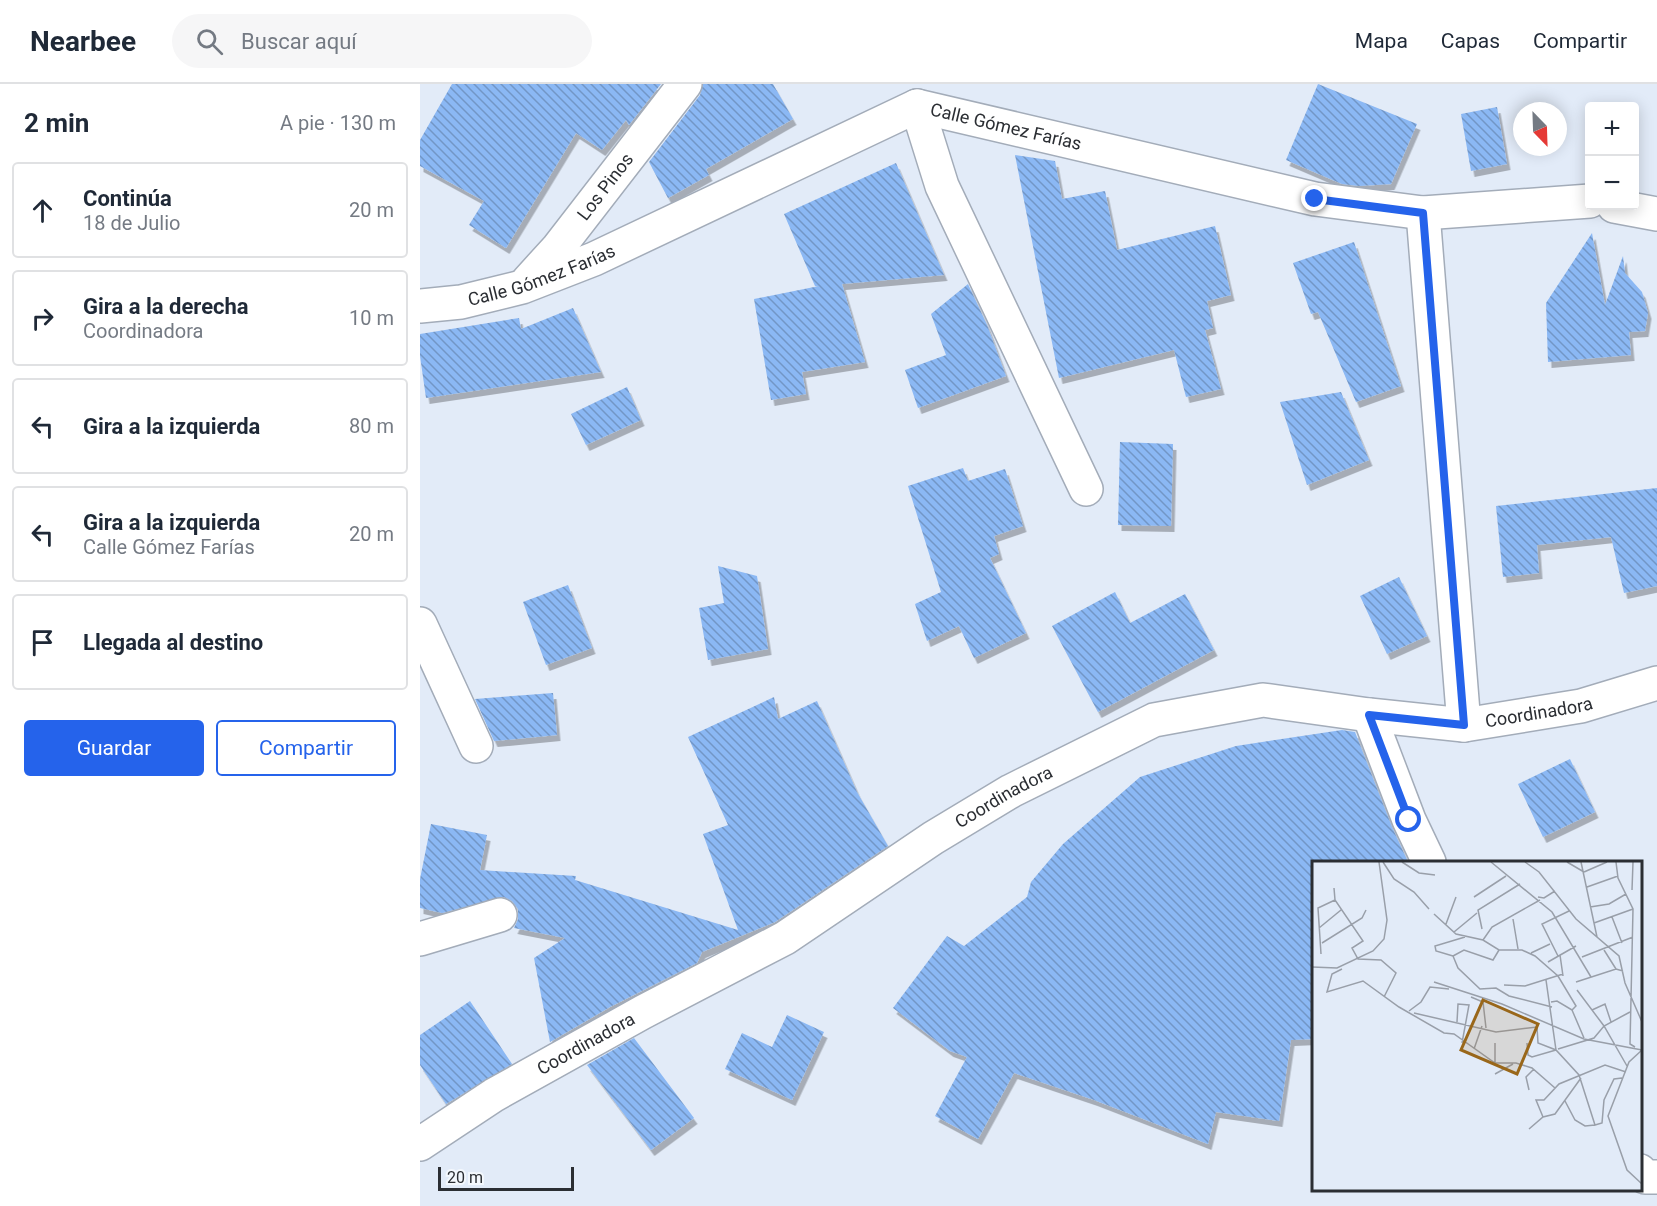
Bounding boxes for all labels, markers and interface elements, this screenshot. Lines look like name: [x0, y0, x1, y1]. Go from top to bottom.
search box: [172, 14, 592, 68]
text: Nearbee: [30, 25, 136, 58]
icon: search: [193, 25, 226, 58]
text: Buscar aquí: [241, 29, 357, 54]
text: Mapa: [1355, 29, 1408, 53]
text: Capas: [1441, 29, 1500, 53]
text: Compartir: [1533, 29, 1627, 53]
street label: Calle Gómez Farías: [928, 98, 1084, 154]
north arrow: [1513, 102, 1567, 156]
map controls: [1585, 102, 1639, 210]
button: +: [1585, 102, 1639, 156]
text: 2 min: [24, 108, 89, 138]
text: A pie · 130 m: [280, 111, 396, 135]
street label: Los Pinos: [573, 149, 637, 224]
button: −: [1585, 156, 1639, 210]
route end: [1301, 185, 1327, 211]
text: Continúa: [83, 186, 172, 211]
icon: ahead: [26, 194, 59, 227]
text: 20 m: [349, 198, 394, 222]
text: 18 de Julio: [83, 211, 180, 235]
street label: Calle Gómez Farías: [466, 240, 618, 310]
text: Gira a la derecha: [83, 294, 249, 319]
icon: right: [26, 302, 59, 335]
text: 10 m: [349, 306, 394, 330]
text: Coordinadora: [83, 319, 203, 343]
icon: left: [26, 410, 59, 443]
text: Gira a la izquierda: [83, 414, 260, 439]
text: 80 m: [349, 414, 394, 438]
text: Gira a la izquierda: [83, 510, 260, 535]
icon: left: [26, 518, 59, 551]
text: 20 m: [349, 522, 394, 546]
text: Calle Gómez Farías: [83, 535, 255, 559]
icon: arrive: [26, 626, 59, 659]
text: Llegada al destino: [83, 630, 263, 655]
street label: Coordinadora: [1484, 692, 1595, 731]
button: Guardar: [24, 720, 204, 776]
button: Compartir: [216, 720, 396, 776]
street label: Coordinadora: [951, 761, 1056, 832]
route start: [1395, 806, 1421, 832]
inset map: [1312, 861, 1642, 1191]
street label: Coordinadora: [533, 1008, 638, 1079]
scale bar: [438, 1164, 574, 1192]
text: 20 m: [447, 1168, 483, 1187]

